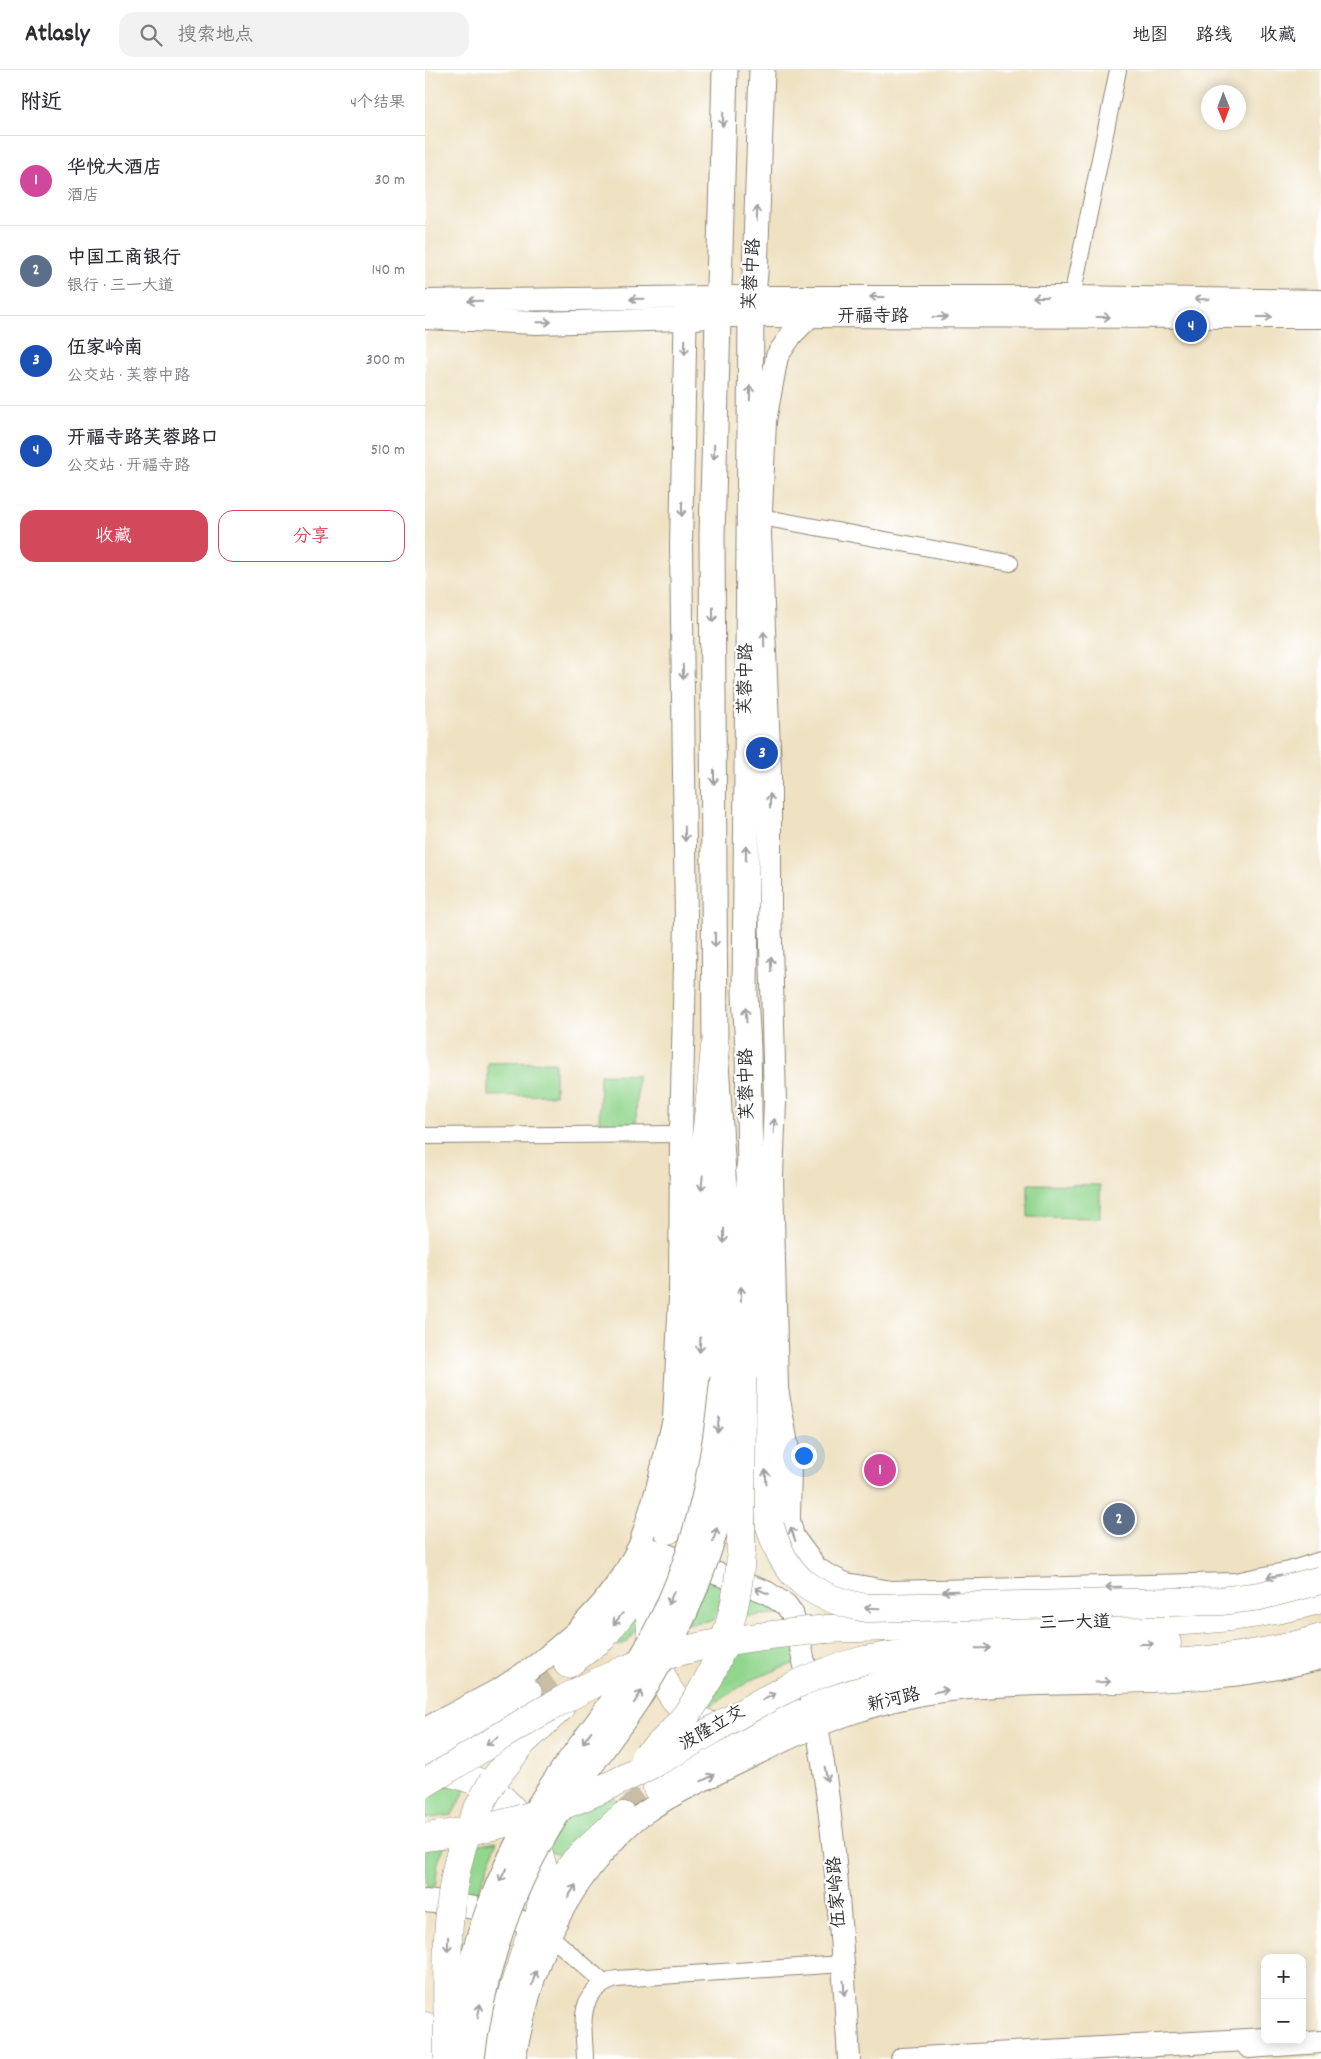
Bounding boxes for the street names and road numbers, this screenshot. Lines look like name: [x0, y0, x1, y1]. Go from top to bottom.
street label: 芙蓉中路: [738, 237, 768, 311]
street label: 开福寺路: [837, 305, 909, 330]
street label: 芙蓉中路: [734, 643, 760, 715]
street label: 芙蓉中路: [735, 1048, 761, 1120]
street label: 三一大道: [1039, 1611, 1111, 1637]
street label: 新河路: [865, 1683, 923, 1719]
street label: 波隆立交: [676, 1700, 750, 1758]
street label: 伍家岭路: [823, 1855, 853, 1929]

